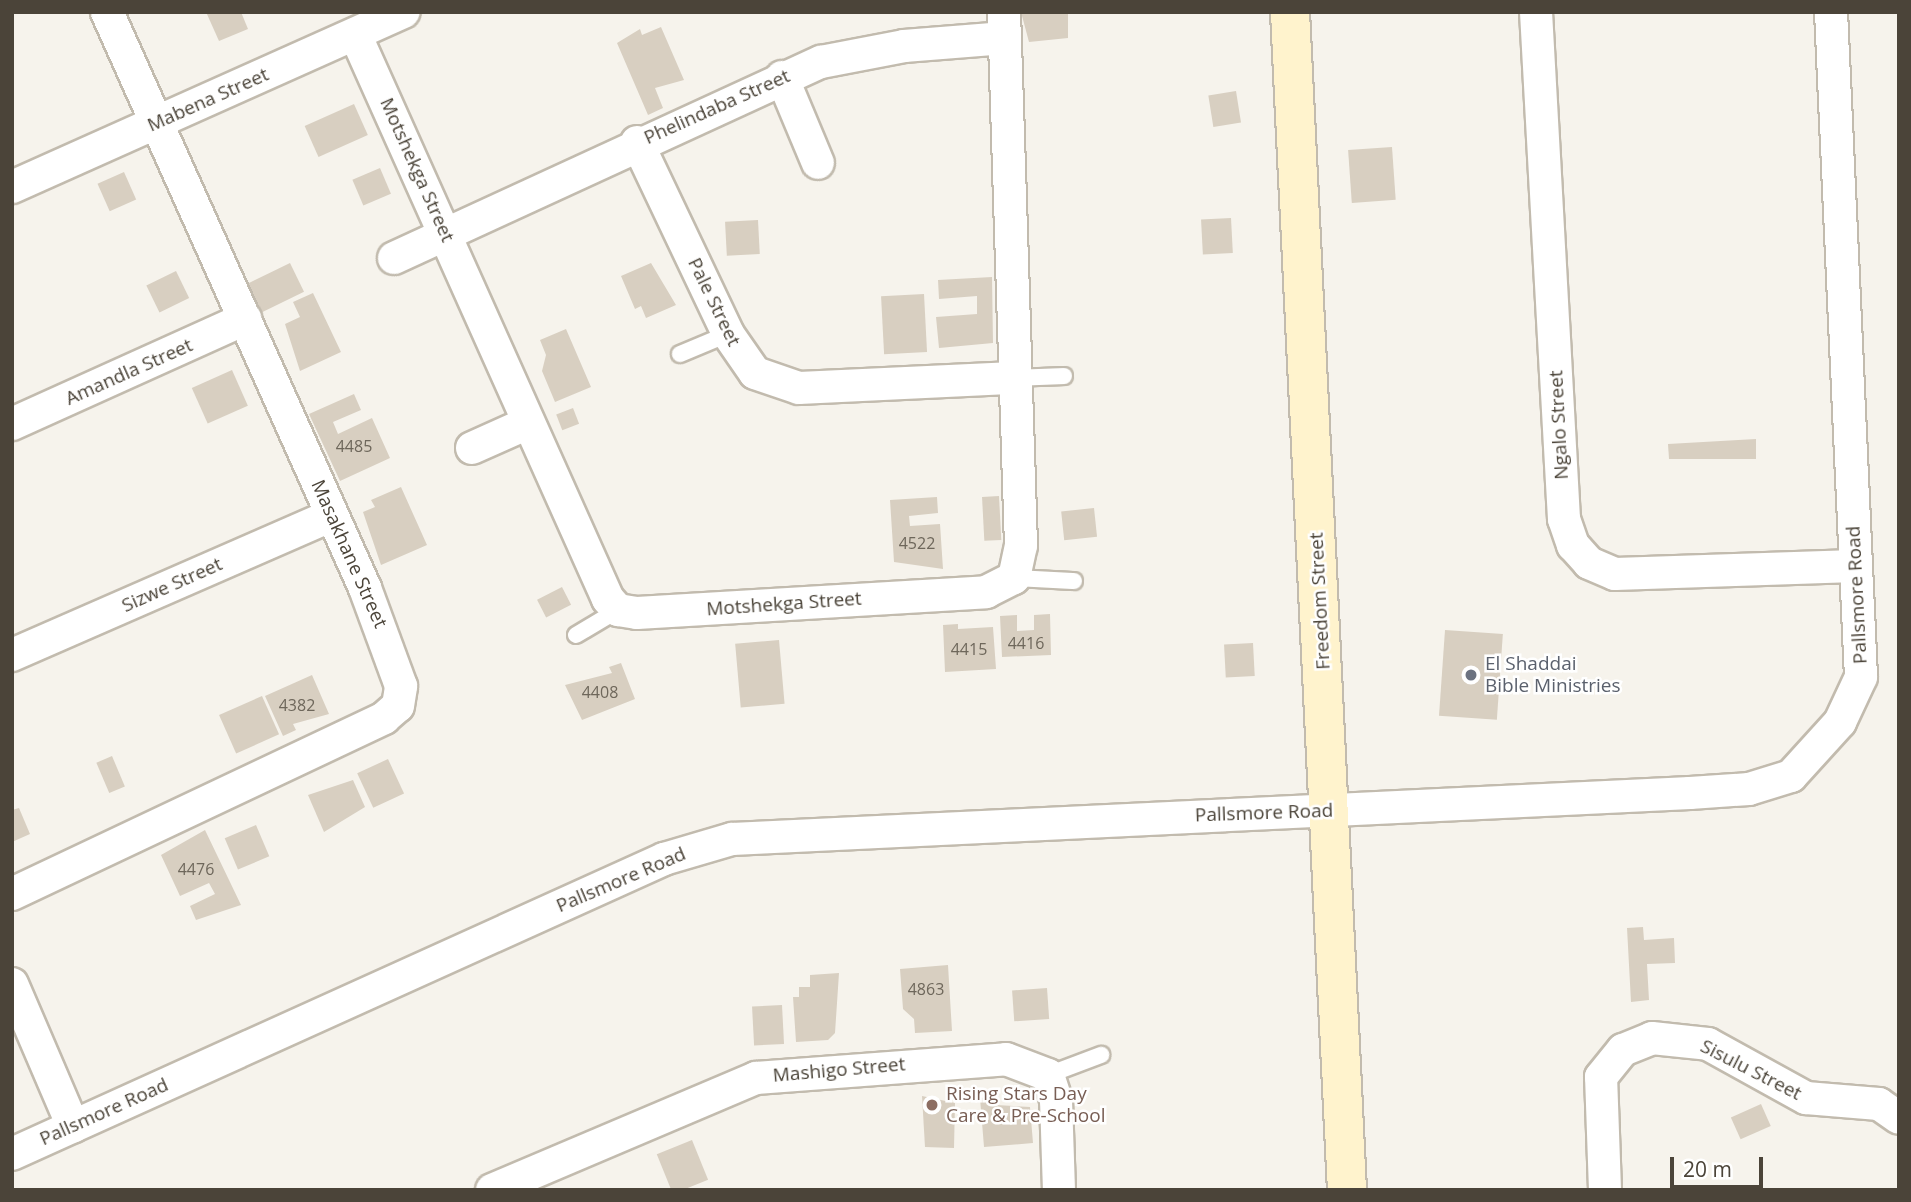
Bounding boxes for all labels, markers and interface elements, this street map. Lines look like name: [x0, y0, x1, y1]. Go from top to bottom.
street label: Mabena Street: [144, 63, 272, 137]
street label: Phelindaba Street: [640, 65, 794, 149]
street label: Motshekga Street: [375, 94, 459, 246]
street label: Pale Street: [683, 254, 745, 350]
street label: Amandla Street: [62, 334, 196, 410]
street label: Ngalo Street: [1545, 370, 1573, 480]
house number: 4485: [336, 436, 372, 456]
street label: Masakhane Street: [306, 476, 392, 632]
street label: Pallsmore Road: [1842, 525, 1872, 665]
street label: Freedom Street: [1305, 532, 1335, 670]
house number: 4522: [899, 533, 935, 553]
street label: Sizwe Street: [118, 553, 226, 617]
street label: Motshekga Street: [706, 587, 862, 621]
house number: 4416: [1008, 633, 1044, 653]
house number: 4415: [951, 639, 987, 659]
place label: El Shaddai Bible Ministries: [1485, 653, 1621, 697]
marker: El Shaddai Bible Ministries: [1463, 667, 1479, 683]
house number: 4408: [582, 682, 618, 702]
house number: 4382: [279, 695, 315, 715]
street label: Pallsmore Road: [1194, 799, 1334, 827]
street label: Pallsmore Road: [553, 842, 689, 918]
house number: 4476: [178, 859, 214, 879]
house number: 4863: [908, 979, 944, 999]
street label: Sisulu Street: [1697, 1035, 1805, 1105]
street label: Mashigo Street: [772, 1053, 906, 1087]
street label: Pallsmore Road: [36, 1073, 172, 1151]
place label: Rising Stars Day Care & Pre-School: [946, 1083, 1105, 1127]
marker: Rising Stars Day Care & Pre-School: [924, 1097, 940, 1113]
scale bar: [1673, 1142, 1766, 1186]
text: 20 m: [1683, 1155, 1732, 1183]

